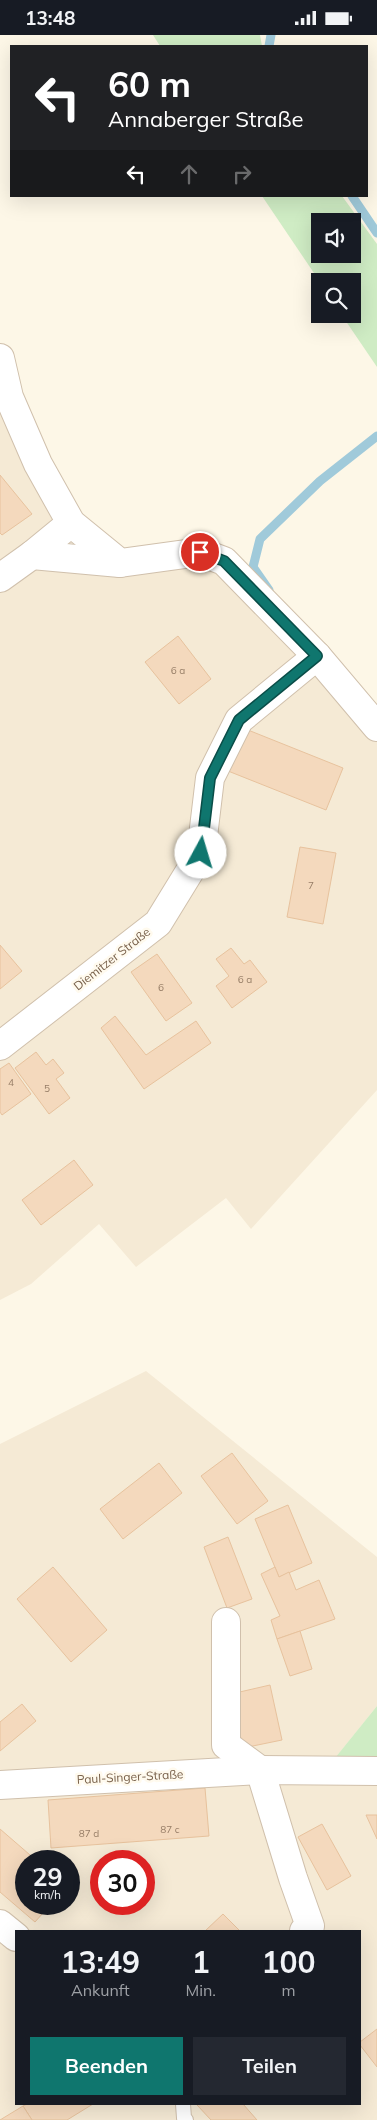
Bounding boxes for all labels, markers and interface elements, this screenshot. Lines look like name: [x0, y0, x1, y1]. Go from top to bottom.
text: 13:48: [25, 6, 75, 30]
text: 60 m: [108, 62, 191, 106]
icon: left: [25, 65, 90, 130]
text: Annaberger Straße: [108, 105, 304, 133]
icon: left: [122, 160, 150, 188]
icon: ahead: [175, 160, 203, 188]
icon: right: [228, 160, 256, 188]
map controls: [311, 213, 361, 323]
button: sound: [311, 213, 361, 263]
button: search: [311, 273, 361, 323]
pin: [179, 531, 221, 573]
icon: arrive: [186, 538, 214, 566]
house number: 6 a: [171, 664, 185, 677]
position arrow: [174, 826, 226, 878]
house number: 7: [308, 879, 314, 892]
street label: Diemitzer Straße: [70, 924, 153, 993]
house number: 6 a: [238, 973, 252, 986]
house number: 6: [158, 981, 164, 994]
house number: 4: [8, 1076, 14, 1089]
house number: 5: [44, 1082, 50, 1095]
street label: Paul-Singer-Straße: [76, 1766, 184, 1787]
house number: 87 c: [160, 1823, 180, 1836]
house number: 87 d: [79, 1827, 99, 1840]
speed limit sign: 30: [90, 1850, 155, 1915]
text: 29: [32, 1861, 63, 1892]
text: km/h: [34, 1887, 61, 1902]
text: 13:49: [60, 1943, 140, 1981]
text: 1: [192, 1943, 210, 1981]
text: 100: [261, 1943, 315, 1981]
text: Ankunft: [71, 1980, 130, 2000]
text: Min.: [185, 1980, 216, 2000]
text: m: [281, 1980, 296, 2000]
button: Beenden: [30, 2037, 183, 2095]
button: Teilen: [193, 2037, 346, 2095]

